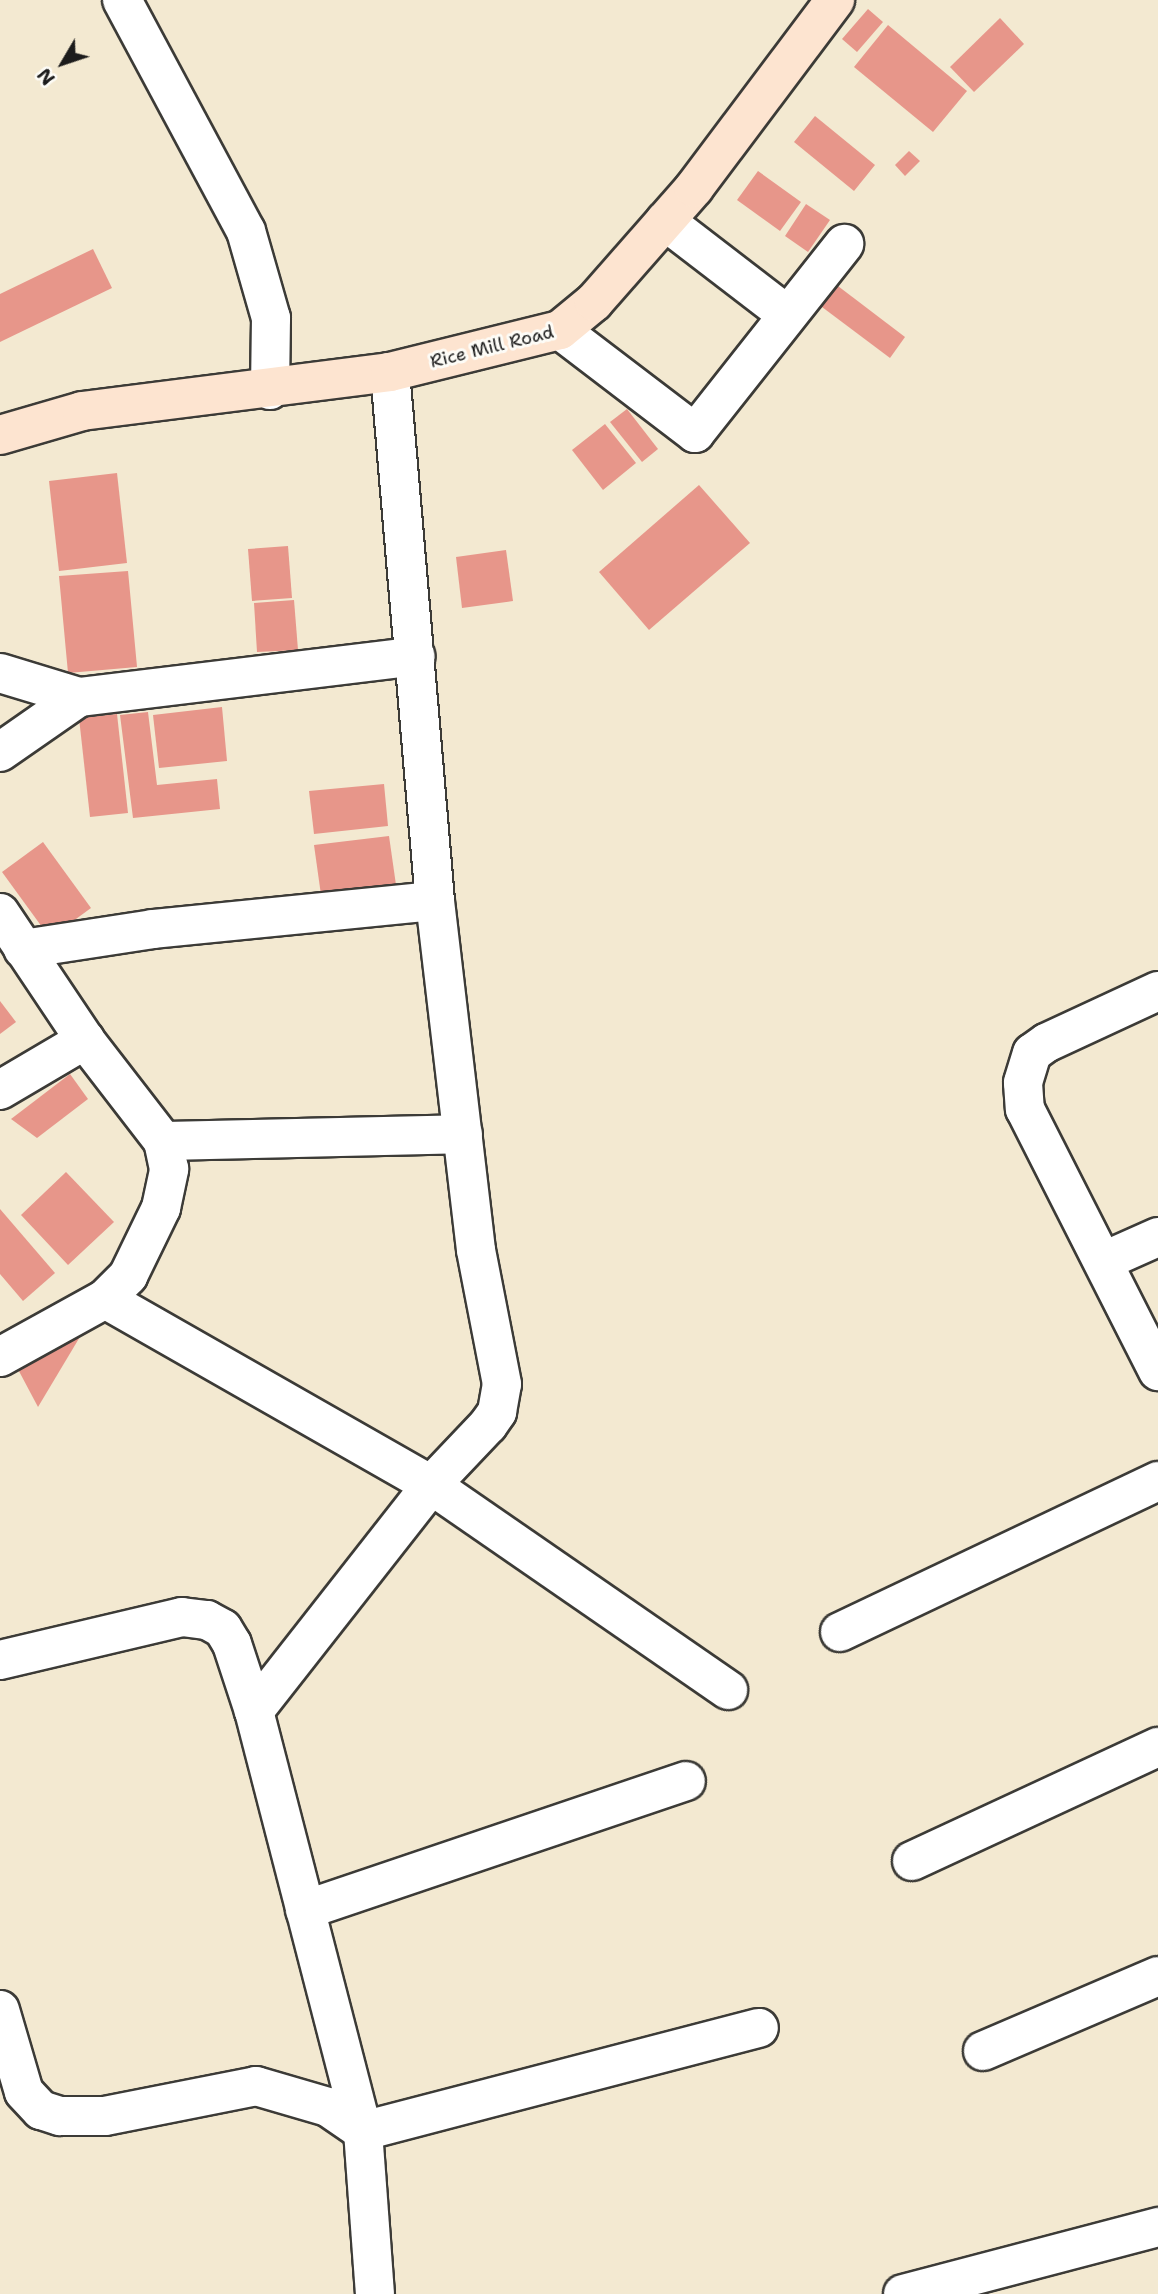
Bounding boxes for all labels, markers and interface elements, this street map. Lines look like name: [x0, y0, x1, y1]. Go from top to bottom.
north arrow: [28, 28, 98, 98]
text: N: [32, 63, 61, 90]
street label: Rice Mill Road: [428, 321, 556, 373]

